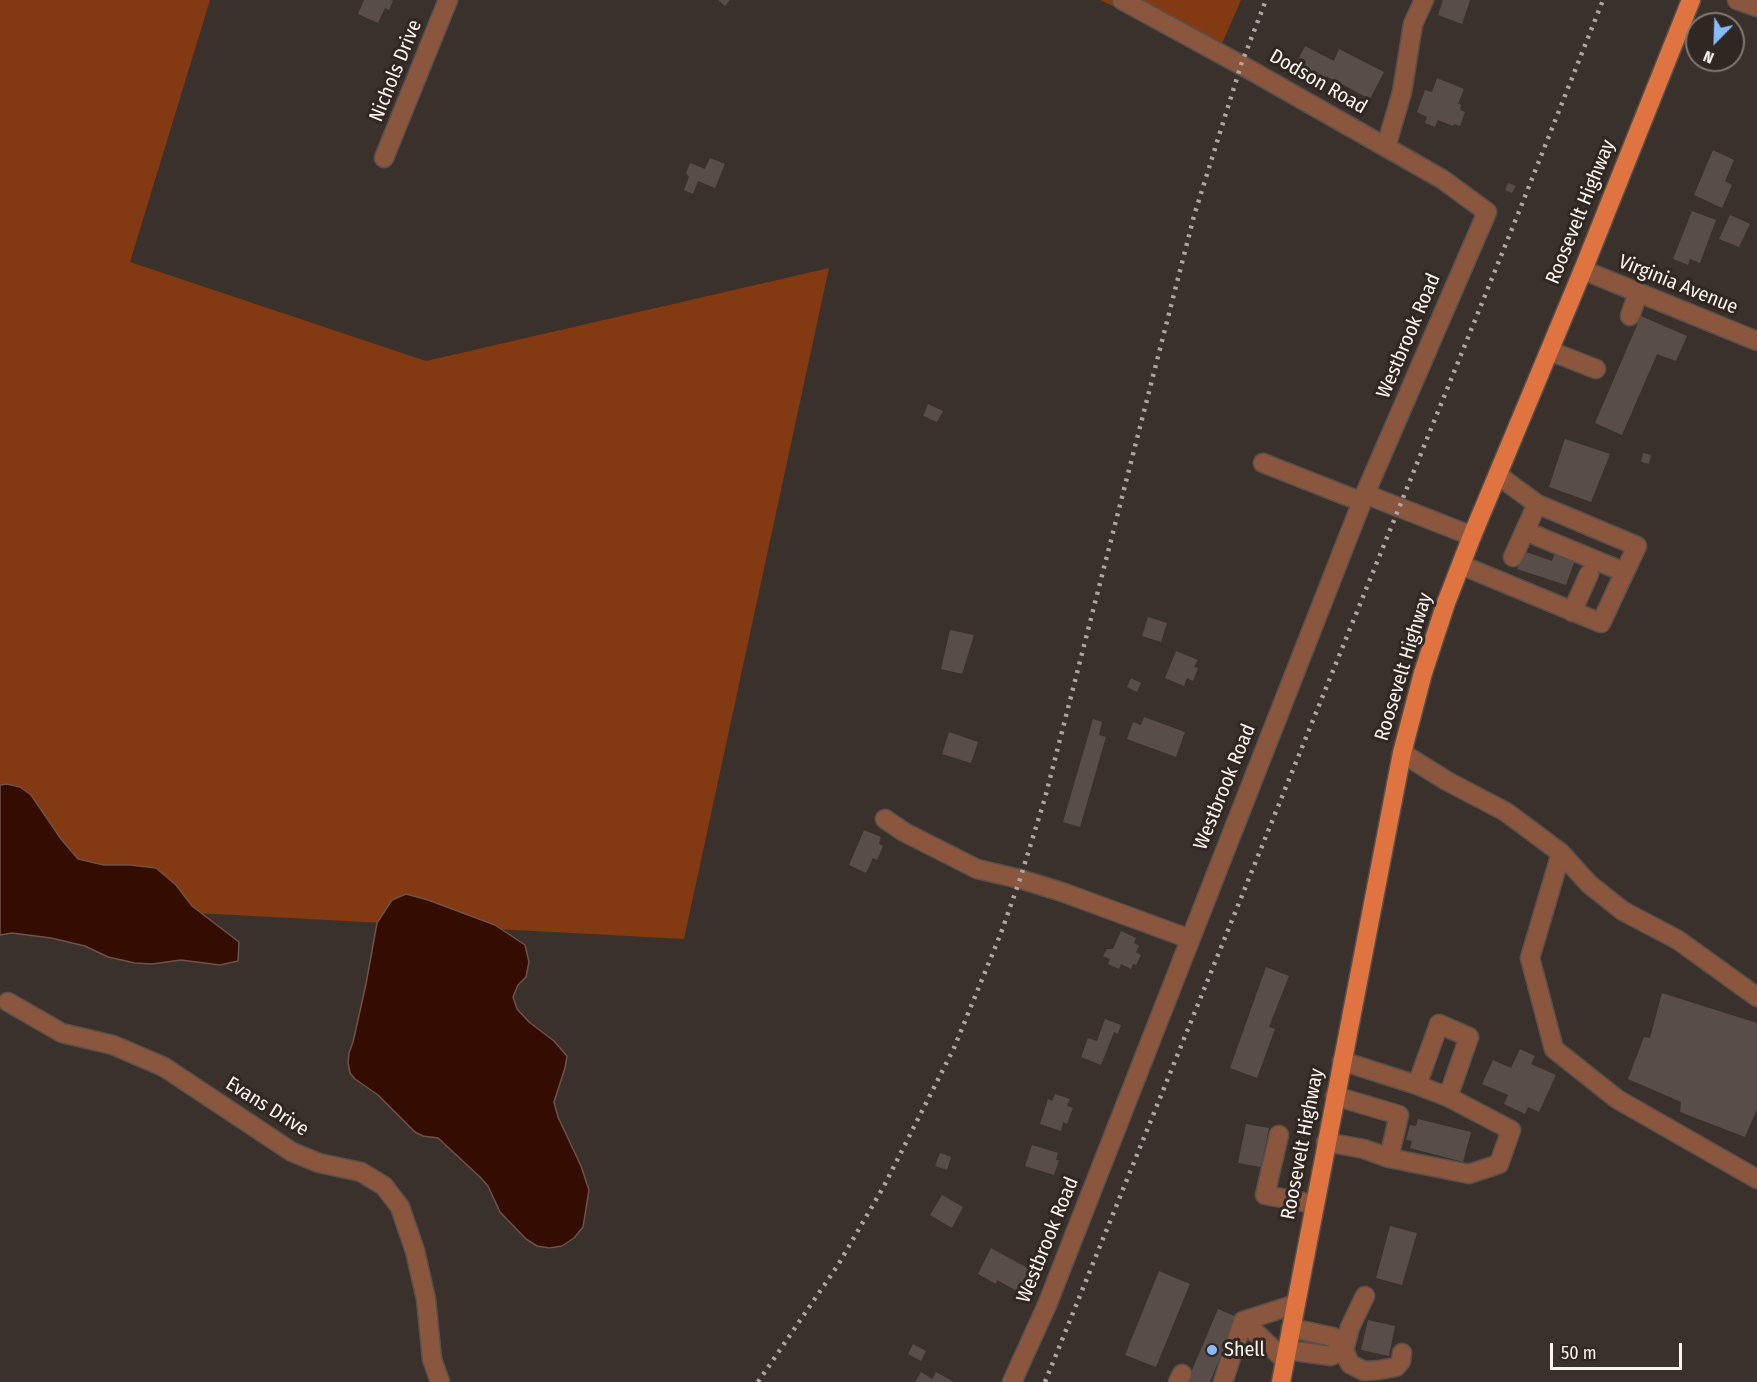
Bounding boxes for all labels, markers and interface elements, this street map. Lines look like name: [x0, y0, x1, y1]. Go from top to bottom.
north arrow: [1685, 12, 1745, 72]
street label: Nichols Drive: [365, 17, 427, 125]
street label: Dodson Road: [1265, 44, 1371, 120]
text: N: [1700, 47, 1717, 68]
street label: Roosevelt Highway: [1541, 136, 1621, 288]
street label: Virginia Avenue: [1615, 250, 1741, 320]
street label: Westbrook Road: [1372, 270, 1446, 402]
street label: Roosevelt Highway: [1370, 590, 1438, 744]
street label: Westbrook Road: [1189, 721, 1261, 853]
street label: Roosevelt Highway: [1277, 1066, 1329, 1222]
street label: Evans Drive: [221, 1072, 313, 1142]
street label: Westbrook Road: [1012, 1174, 1084, 1306]
scale bar: [1553, 1331, 1685, 1369]
place label: Shell: [1224, 1338, 1265, 1362]
text: 50 m: [1561, 1342, 1597, 1364]
marker: Shell: [1205, 1343, 1219, 1357]

